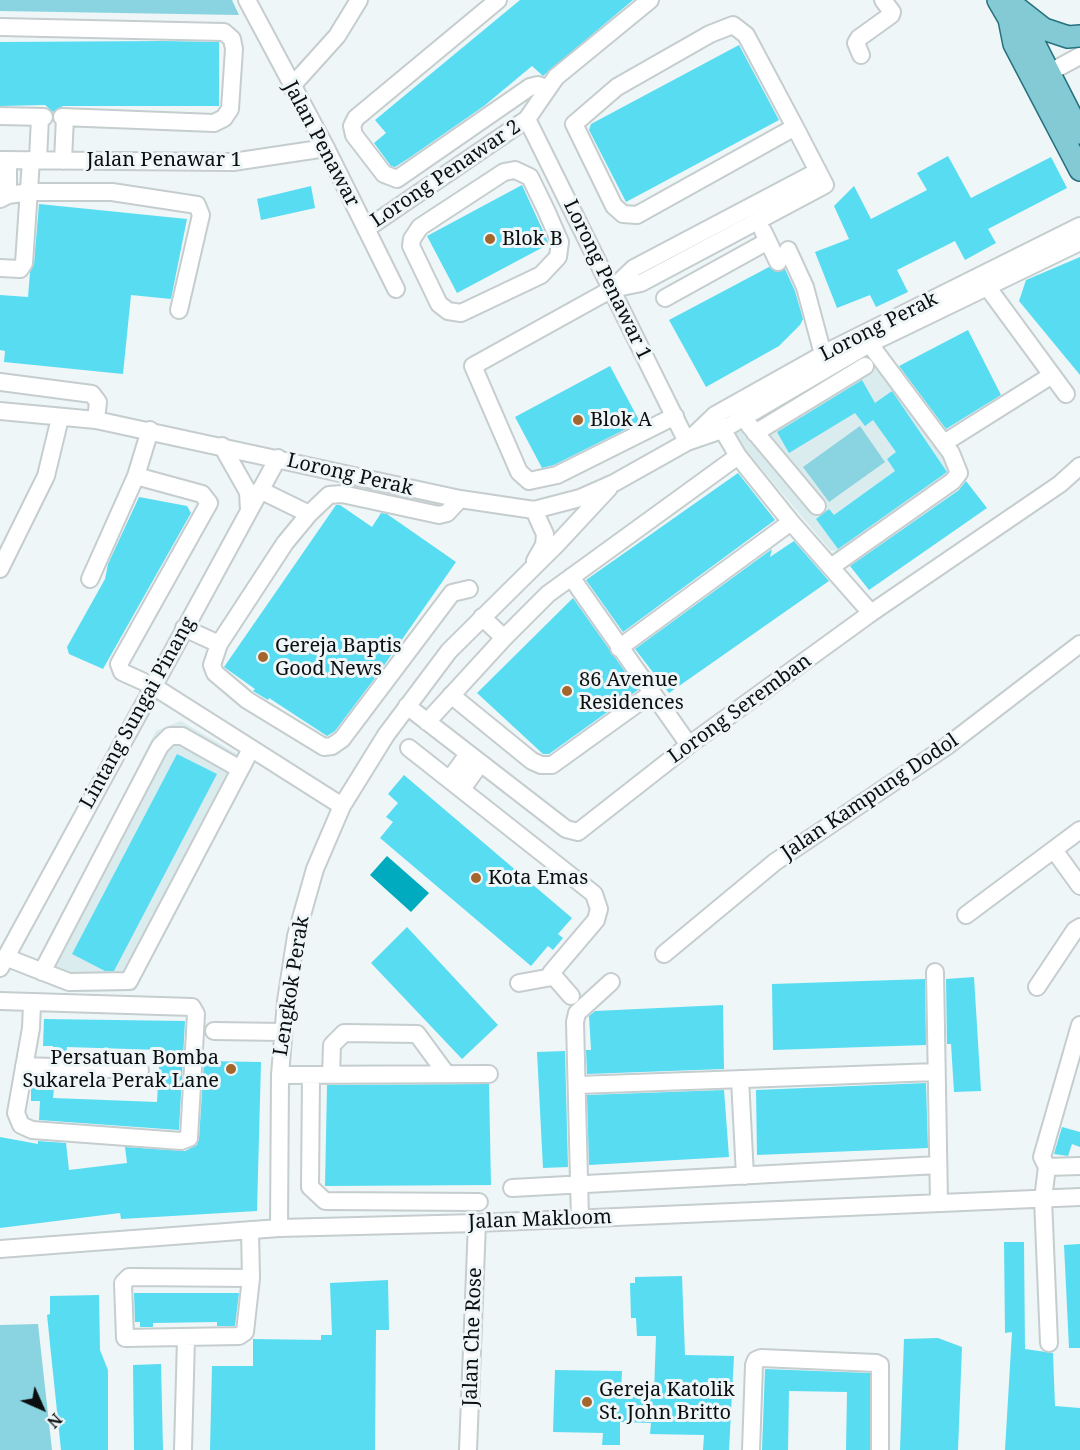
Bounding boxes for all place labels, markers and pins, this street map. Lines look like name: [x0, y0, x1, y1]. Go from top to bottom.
place label: Blok B: [502, 227, 563, 251]
marker: Blok B: [483, 232, 497, 246]
place label: Blok A: [590, 408, 652, 432]
marker: Blok A: [571, 413, 585, 427]
place label: Gereja Baptis Good News: [275, 634, 402, 681]
marker: Gereja Baptis Good News: [256, 650, 270, 664]
place label: 86 Avenue Residences: [579, 668, 684, 715]
marker: 86 Avenue Residences: [560, 684, 574, 698]
place label: Kota Emas: [488, 866, 588, 890]
marker: Kota Emas: [469, 871, 483, 885]
place label: Persatuan Bomba Sukarela Perak Lane: [22, 1046, 219, 1093]
marker: Persatuan Bomba Sukarela Perak Lane: [224, 1062, 238, 1076]
place label: Gereja Katolik St. John Britto: [599, 1378, 735, 1425]
marker: Gereja Katolik St. John Britto: [580, 1395, 594, 1409]

